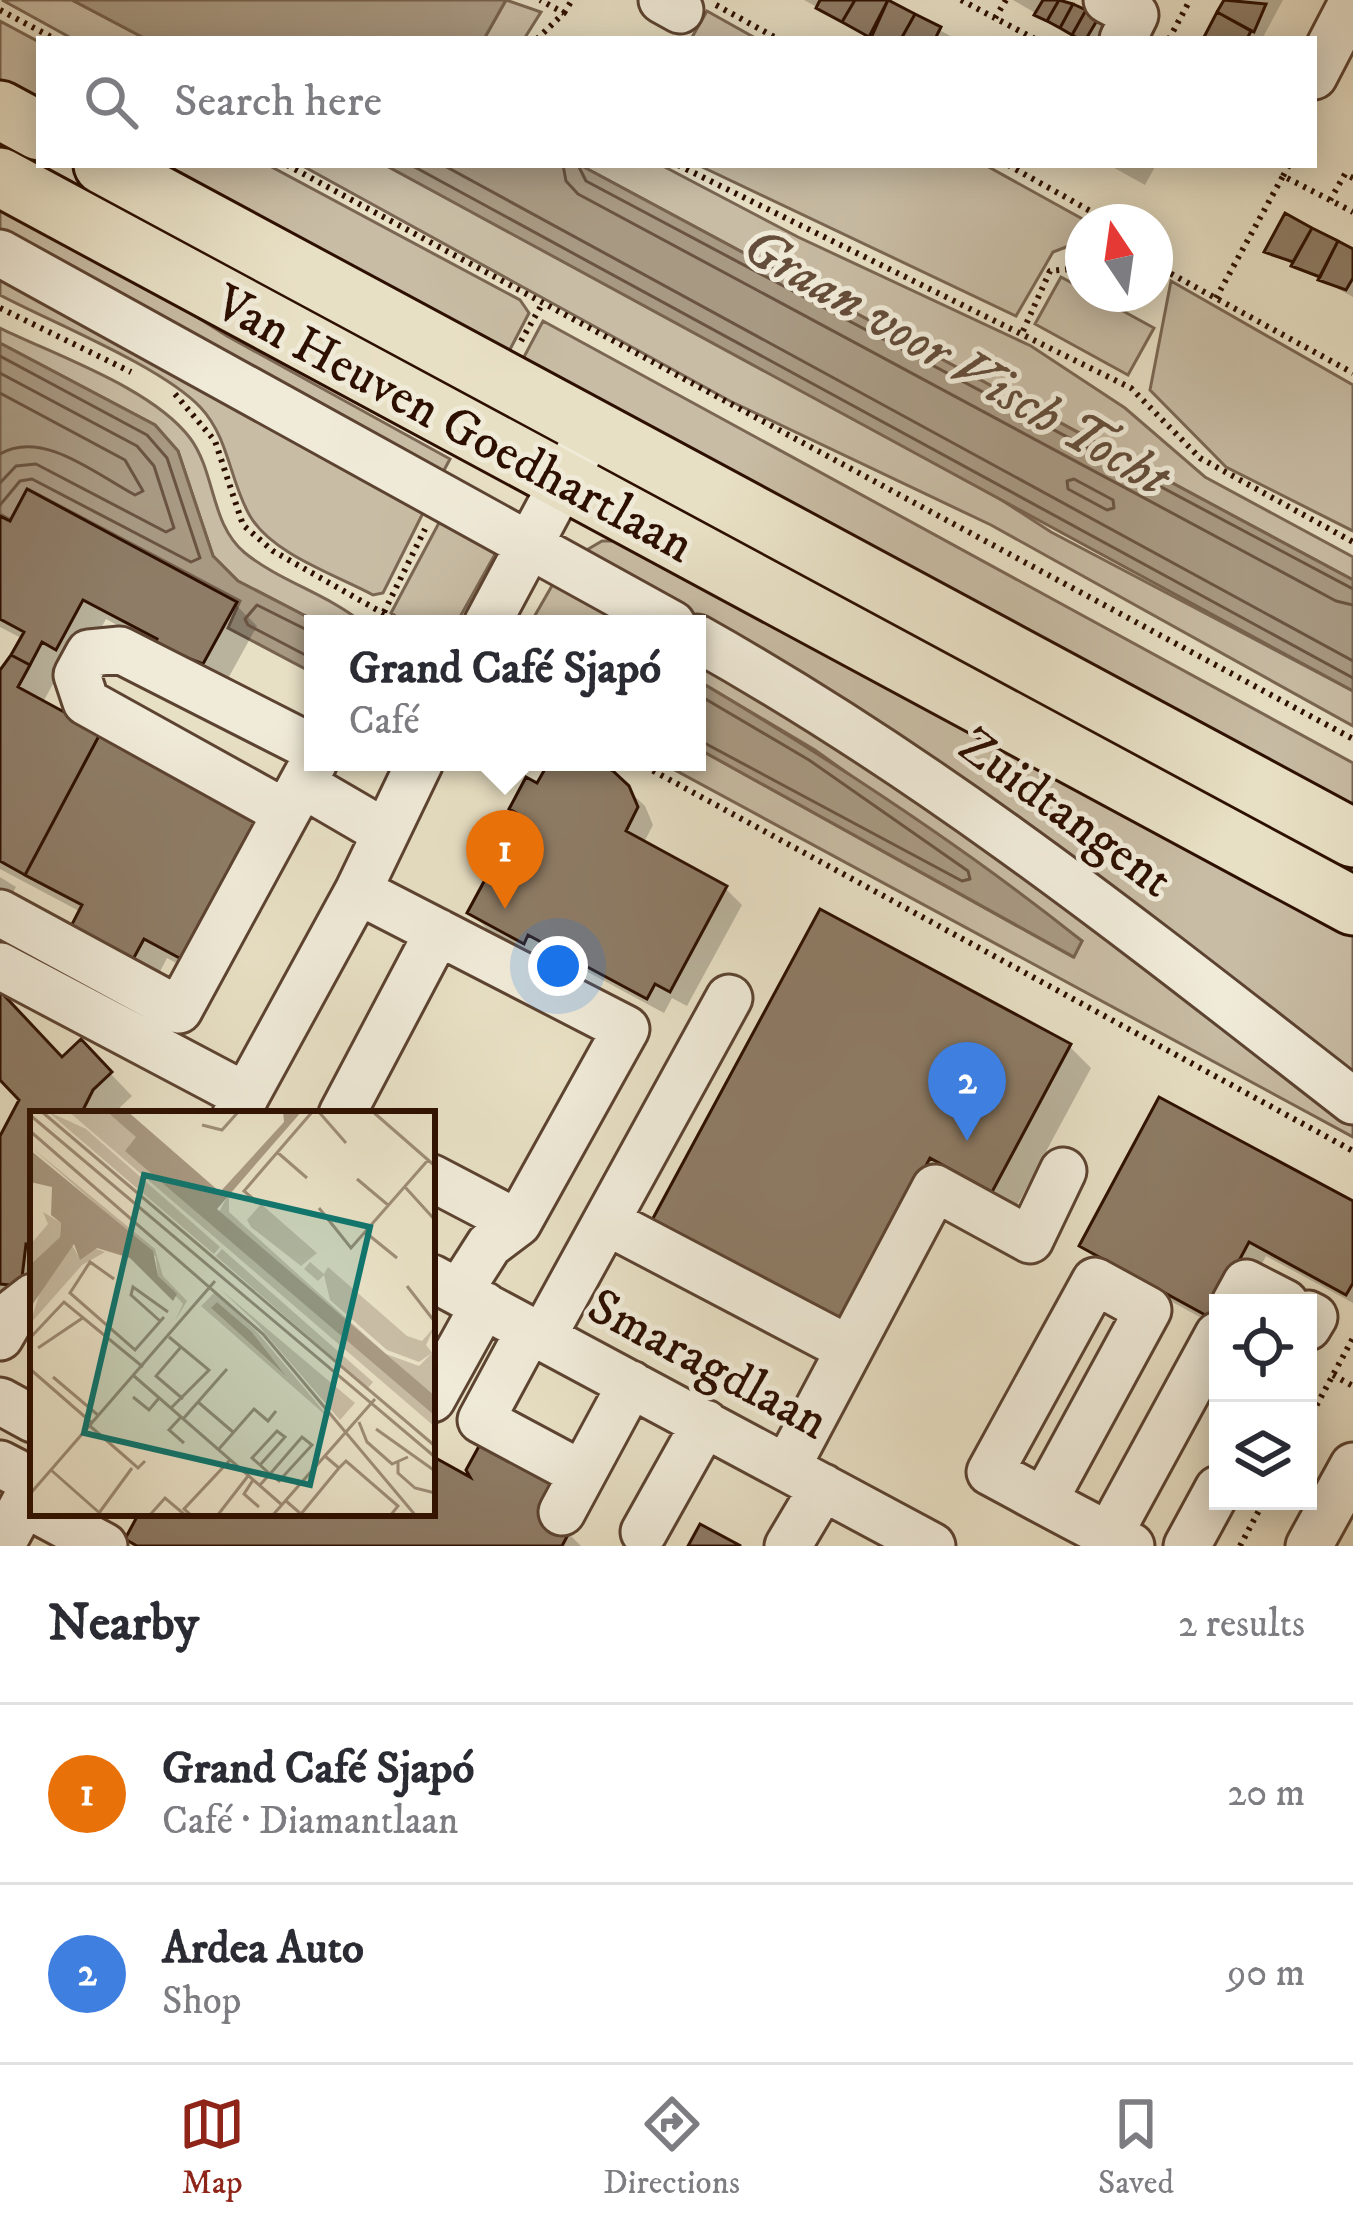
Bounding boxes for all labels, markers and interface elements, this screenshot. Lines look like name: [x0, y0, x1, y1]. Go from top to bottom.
search box: [36, 36, 1317, 168]
icon: search: [78, 69, 144, 135]
text: Search here: [174, 74, 382, 130]
north arrow: [1065, 204, 1173, 312]
water label: Graan voor Visch Tocht: [730, 214, 1183, 514]
street label: Van Heuven Goedhartlaan: [202, 271, 704, 578]
popup: [304, 615, 706, 771]
text: Grand Café Sjapó: [349, 641, 661, 697]
text: Café: [349, 697, 420, 746]
street label: Zuidtangent: [946, 714, 1185, 913]
pin: 1: [466, 810, 544, 909]
your location: [528, 936, 588, 996]
pin: 2: [928, 1042, 1006, 1141]
inset map: [30, 1111, 435, 1516]
street label: Smaragdlaan: [576, 1275, 839, 1455]
map controls: [1209, 1294, 1317, 1510]
button: locate: [1209, 1294, 1317, 1402]
button: layers: [1209, 1402, 1317, 1510]
text: Nearby: [48, 1592, 199, 1656]
text: 2 results: [1178, 1600, 1305, 1649]
text: Grand Café Sjapó: [162, 1741, 474, 1797]
text: 1: [80, 1769, 94, 1818]
text: 20 m: [1227, 1769, 1305, 1818]
text: Café · Diamantlaan: [162, 1797, 458, 1846]
text: Ardea Auto: [162, 1921, 364, 1977]
text: 2: [77, 1949, 97, 1998]
text: 90 m: [1227, 1949, 1305, 1998]
text: Shop: [162, 1977, 241, 2026]
tab: Map: [179, 2091, 245, 2204]
tab: Directions: [603, 2091, 740, 2204]
tab: Saved: [1098, 2091, 1174, 2204]

